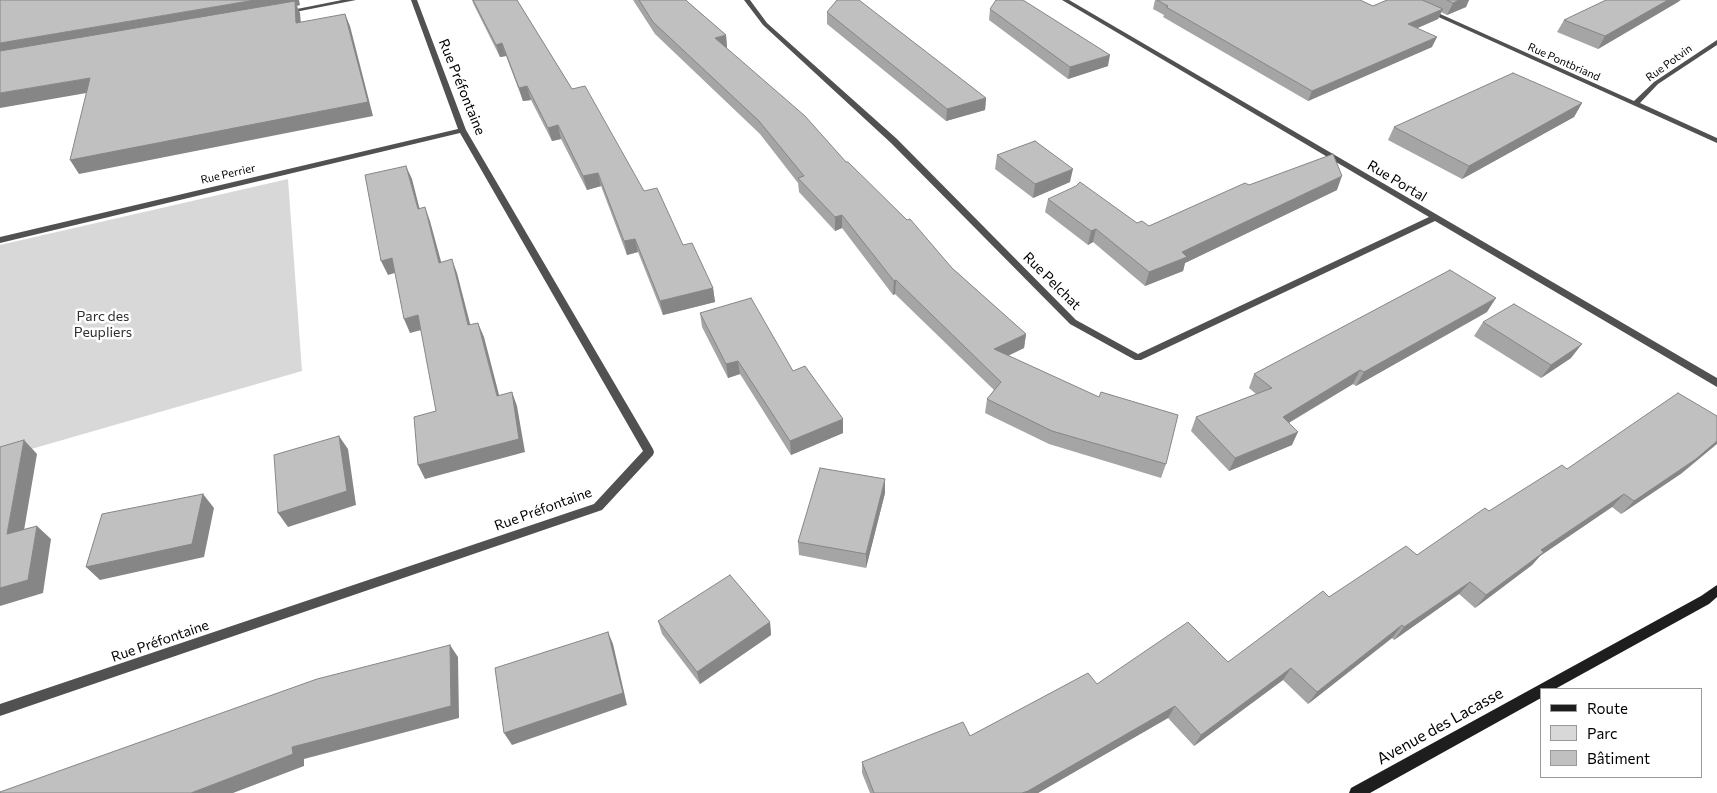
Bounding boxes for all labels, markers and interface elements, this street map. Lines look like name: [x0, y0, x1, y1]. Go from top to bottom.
street label: Rue Préfontaine: [435, 36, 489, 138]
street label: Rue Pontbriand: [1526, 40, 1602, 84]
street label: Rue Potvin: [1643, 42, 1695, 84]
street label: Rue Portal: [1364, 157, 1430, 205]
street label: Rue Perrier: [199, 161, 257, 187]
street label: Rue Pelchat: [1020, 249, 1084, 313]
park label: Parc des Peupliers: [74, 308, 132, 341]
street label: Rue Préfontaine: [492, 484, 594, 534]
street label: Rue Préfontaine: [109, 616, 211, 666]
street label: Avenue des Lacasse: [1374, 683, 1506, 769]
legend: [1540, 688, 1702, 778]
text: Route: [1587, 699, 1628, 717]
text: Parc: [1587, 724, 1617, 742]
text: Bâtiment: [1587, 749, 1650, 767]

